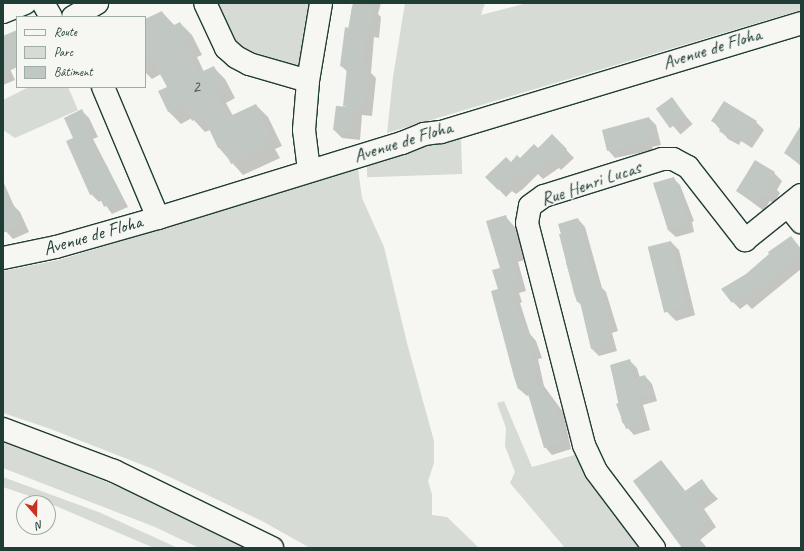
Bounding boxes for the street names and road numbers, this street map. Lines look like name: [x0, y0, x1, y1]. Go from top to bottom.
street label: Avenue de Floha: [660, 23, 764, 75]
street label: Avenue de Floha: [351, 116, 455, 168]
street label: Rue Henri Lucas: [539, 156, 643, 212]
street label: Avenue de Floha: [41, 211, 145, 261]

